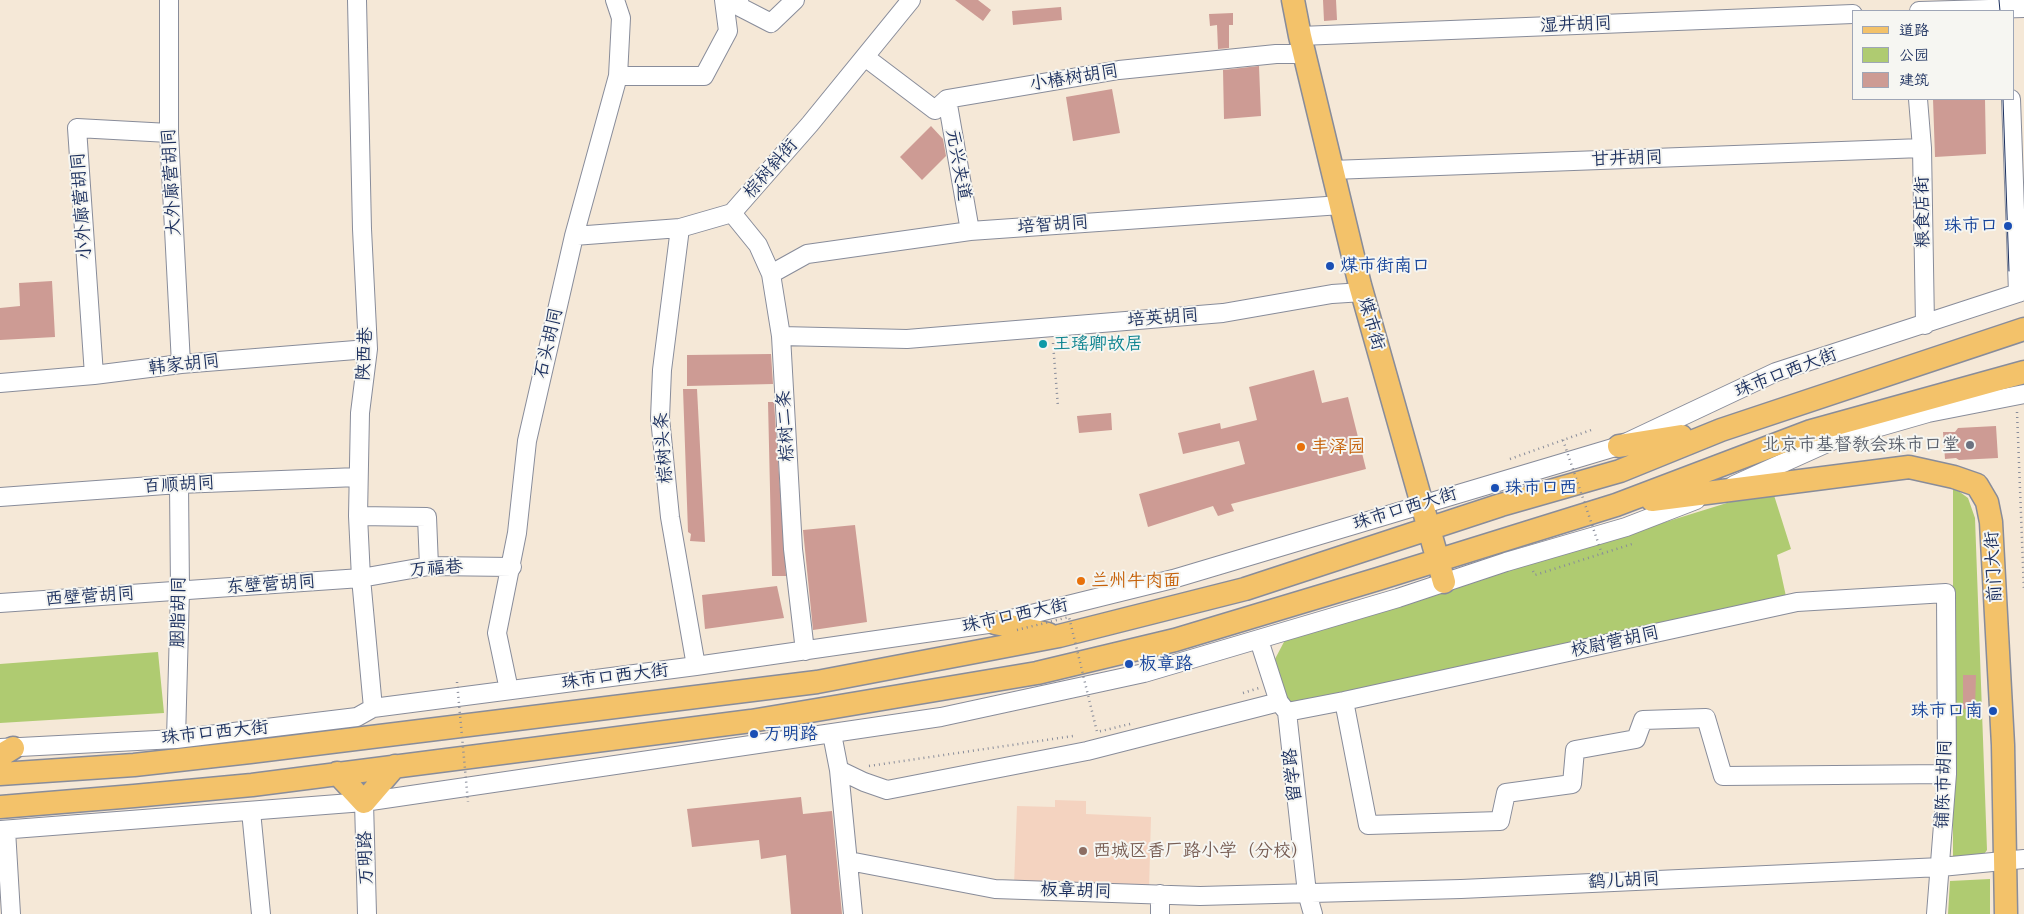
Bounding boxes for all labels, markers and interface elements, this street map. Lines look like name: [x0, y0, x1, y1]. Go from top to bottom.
legend: [1852, 10, 2014, 100]
street label: 湿井胡同: [1540, 13, 1612, 37]
text: 道路: [1899, 21, 1929, 40]
text: 公园: [1899, 46, 1929, 65]
street label: 小椿树胡同: [1028, 60, 1120, 96]
text: 建筑: [1899, 71, 1929, 90]
street label: 大外廊营胡同: [158, 128, 186, 236]
street label: 元兴夹道: [941, 128, 975, 202]
street label: 棕树斜街: [739, 135, 803, 203]
street label: 甘井胡同: [1591, 147, 1663, 171]
street label: 小外廊营胡同: [67, 151, 97, 261]
street label: 粮食店街: [1912, 176, 1934, 248]
street label: 培智胡同: [1016, 212, 1090, 238]
place label: 珠市口: [1944, 215, 1998, 237]
marker: 珠市口: [2002, 220, 2014, 232]
place label: 煤市街南口: [1340, 255, 1430, 277]
marker: 煤市街南口: [1324, 260, 1336, 272]
street label: 煤市街: [1353, 295, 1389, 353]
street label: 石头胡同: [530, 305, 568, 381]
street label: 培英胡同: [1126, 305, 1200, 331]
street label: 陕西巷: [353, 326, 377, 382]
place label: 王瑶卿故居: [1053, 333, 1143, 355]
marker: 王瑶卿故居: [1037, 338, 1049, 350]
street label: 珠市口西大街: [1732, 344, 1840, 402]
street label: 韩家胡同: [147, 350, 221, 380]
street label: 棕树二条: [773, 389, 799, 463]
street label: 棕树头条: [651, 411, 677, 485]
place label: 北京市基督教会珠市口堂: [1762, 434, 1960, 456]
place label: 丰泽园: [1311, 436, 1365, 458]
marker: 北京市基督教会珠市口堂: [1964, 439, 1976, 451]
marker: 丰泽园: [1295, 441, 1307, 453]
street label: 百顺胡同: [142, 472, 216, 498]
place label: 珠市口西: [1505, 477, 1577, 499]
marker: 珠市口西: [1489, 482, 1501, 494]
street label: 珠市口西大街: [1350, 483, 1460, 535]
street label: 前门大街: [1981, 530, 2007, 604]
street label: 万福巷: [408, 556, 464, 582]
place label: 兰州牛肉面: [1091, 570, 1181, 592]
street label: 东壁营胡同: [225, 571, 317, 599]
marker: 兰州牛肉面: [1075, 575, 1087, 587]
street label: 胭脂胡同: [168, 576, 190, 648]
street label: 西壁营胡同: [44, 583, 136, 611]
street label: 珠市口西大街: [960, 594, 1070, 638]
street label: 校尉营胡同: [1569, 622, 1661, 662]
place label: 板章路: [1139, 653, 1193, 675]
marker: 板章路: [1123, 658, 1135, 670]
street label: 珠市口西大街: [560, 660, 670, 694]
place label: 珠市口南: [1911, 700, 1983, 722]
marker: 珠市口南: [1987, 705, 1999, 717]
street label: 珠市口西大街: [160, 717, 270, 749]
place label: 万明路: [764, 723, 818, 745]
marker: 万明路: [748, 728, 760, 740]
street label: 铺陈市胡同: [1932, 739, 1956, 829]
street label: 留学路: [1279, 747, 1307, 803]
street label: 万明路: [354, 831, 378, 885]
place label: 西城区香厂路小学（分校）: [1093, 840, 1309, 862]
marker: 西城区香厂路小学（分校）: [1077, 845, 1089, 857]
street label: 鹞儿胡同: [1587, 868, 1661, 894]
street label: 板章胡同: [1040, 879, 1112, 903]

